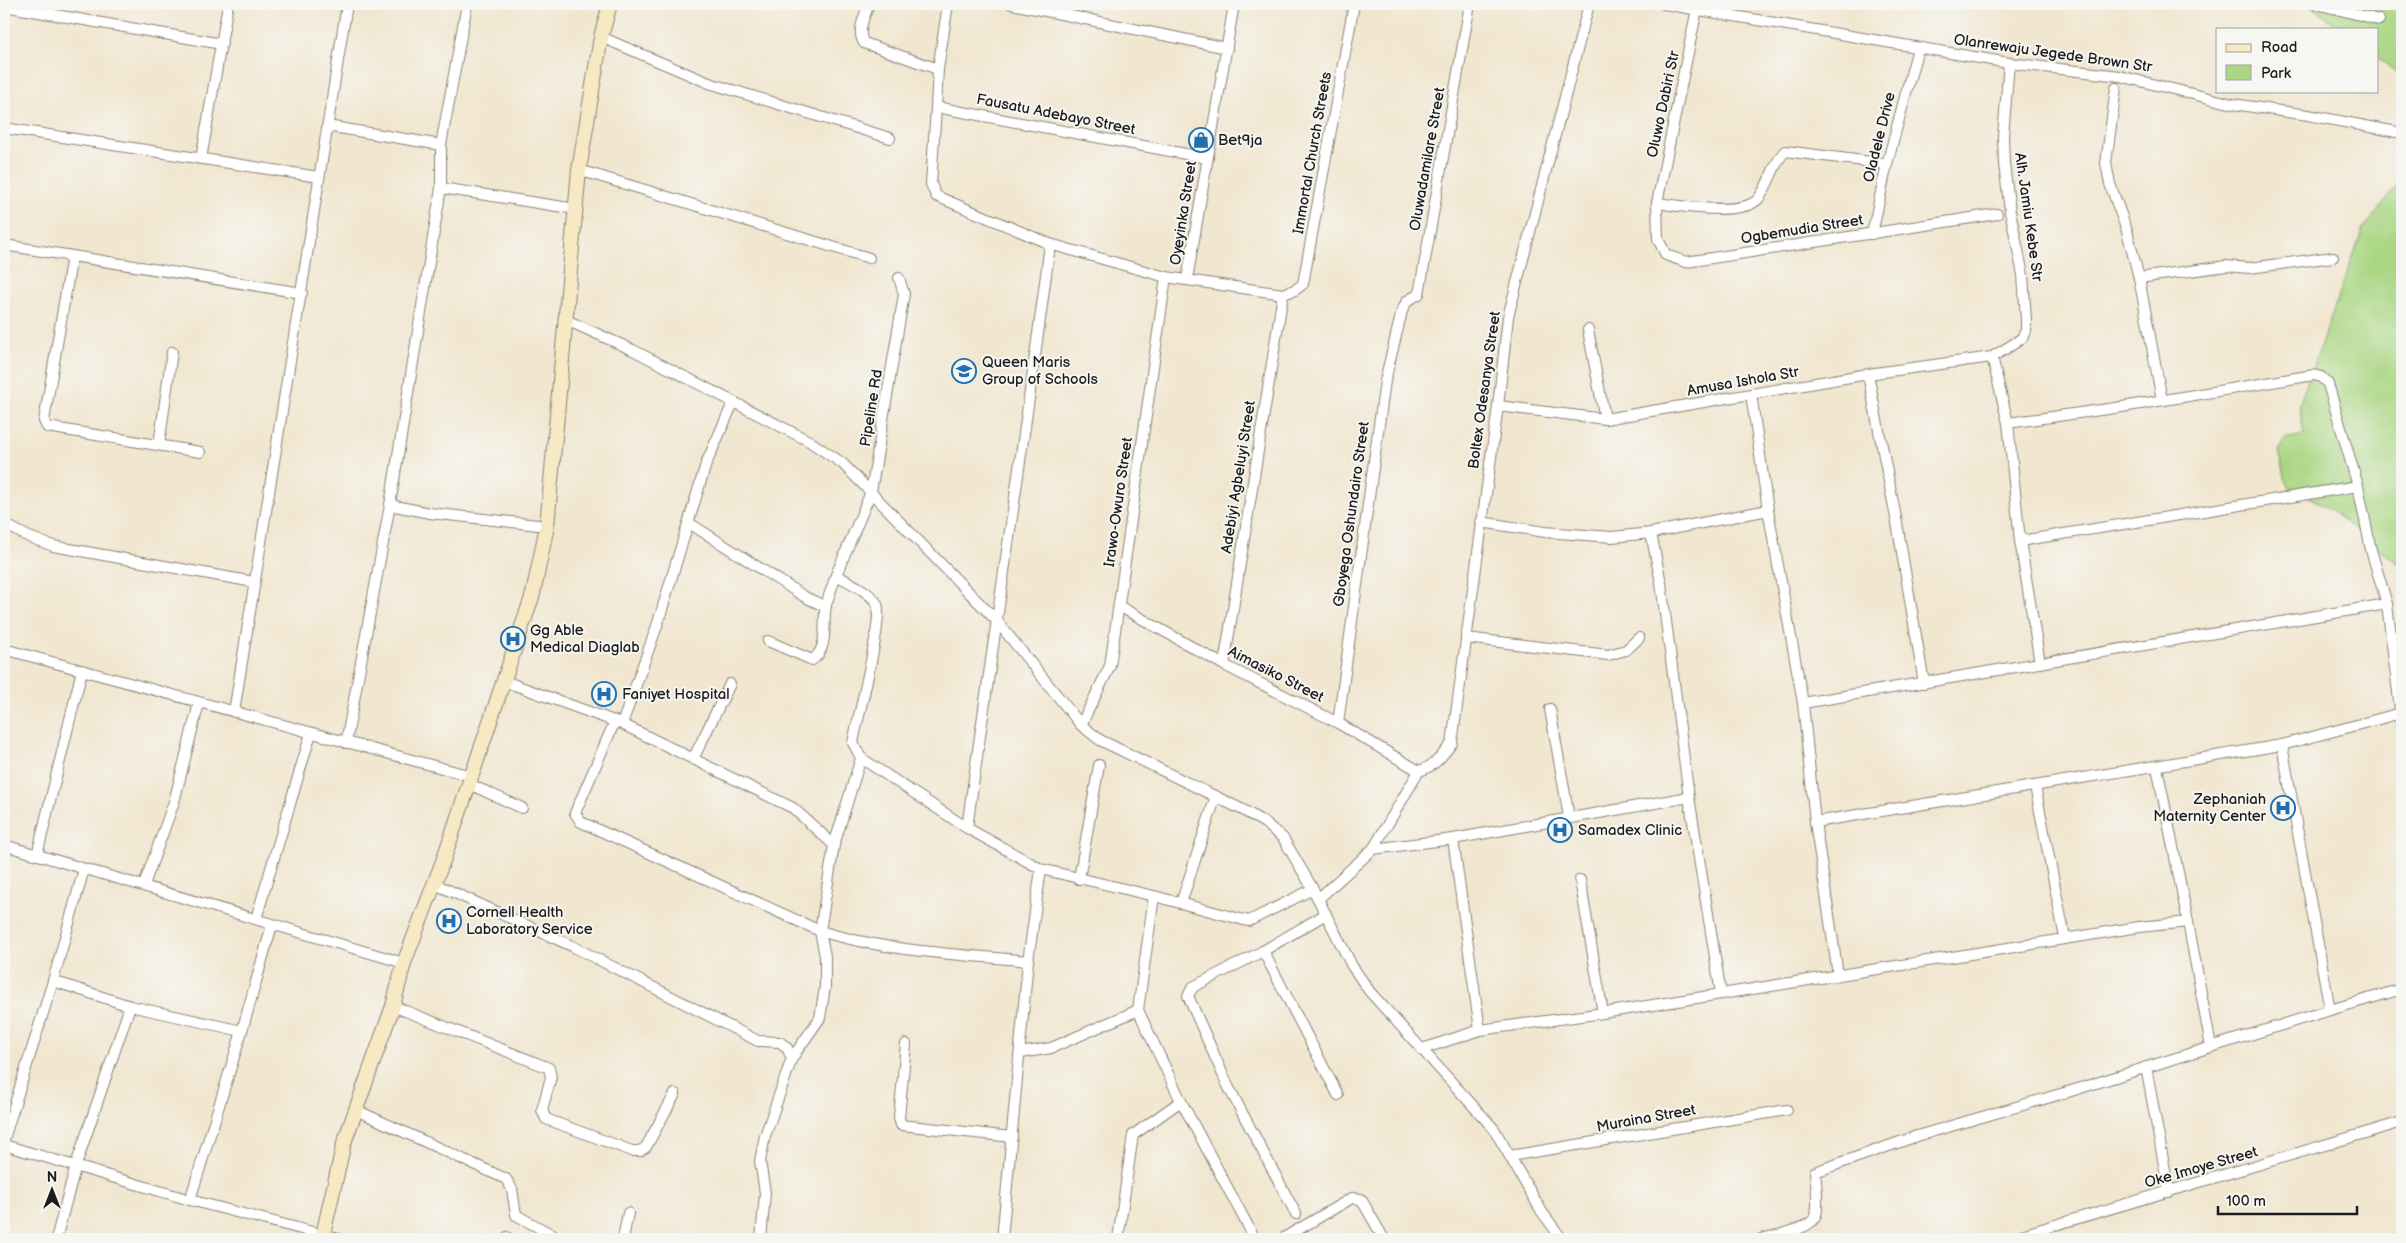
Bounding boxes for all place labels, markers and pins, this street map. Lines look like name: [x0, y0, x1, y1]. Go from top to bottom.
shop icon: Bet9ja: [1188, 127, 1214, 153]
place label: Bet9ja: [1218, 131, 1263, 150]
place label: Queen Maris Group of Schools: [982, 353, 1098, 389]
school or university icon: Queen Maris Group of Schools: [951, 358, 977, 384]
place label: Gg Able Medical Diaglab: [530, 621, 640, 657]
hospital icon: Gg Able Medical Diaglab: [500, 626, 526, 652]
hospital icon: Faniyet Hospital: [591, 681, 617, 707]
place label: Faniyet Hospital: [622, 685, 729, 704]
place label: Zephaniah Maternity Center: [2153, 790, 2267, 826]
hospital icon: Zephaniah Maternity Center: [2270, 795, 2296, 821]
hospital icon: Samadex Clinic: [1547, 817, 1573, 843]
place label: Samadex Clinic: [1578, 821, 1682, 840]
place label: Cornell Health Laboratory Service: [466, 903, 593, 939]
hospital icon: Cornell Health Laboratory Service: [436, 908, 462, 934]

